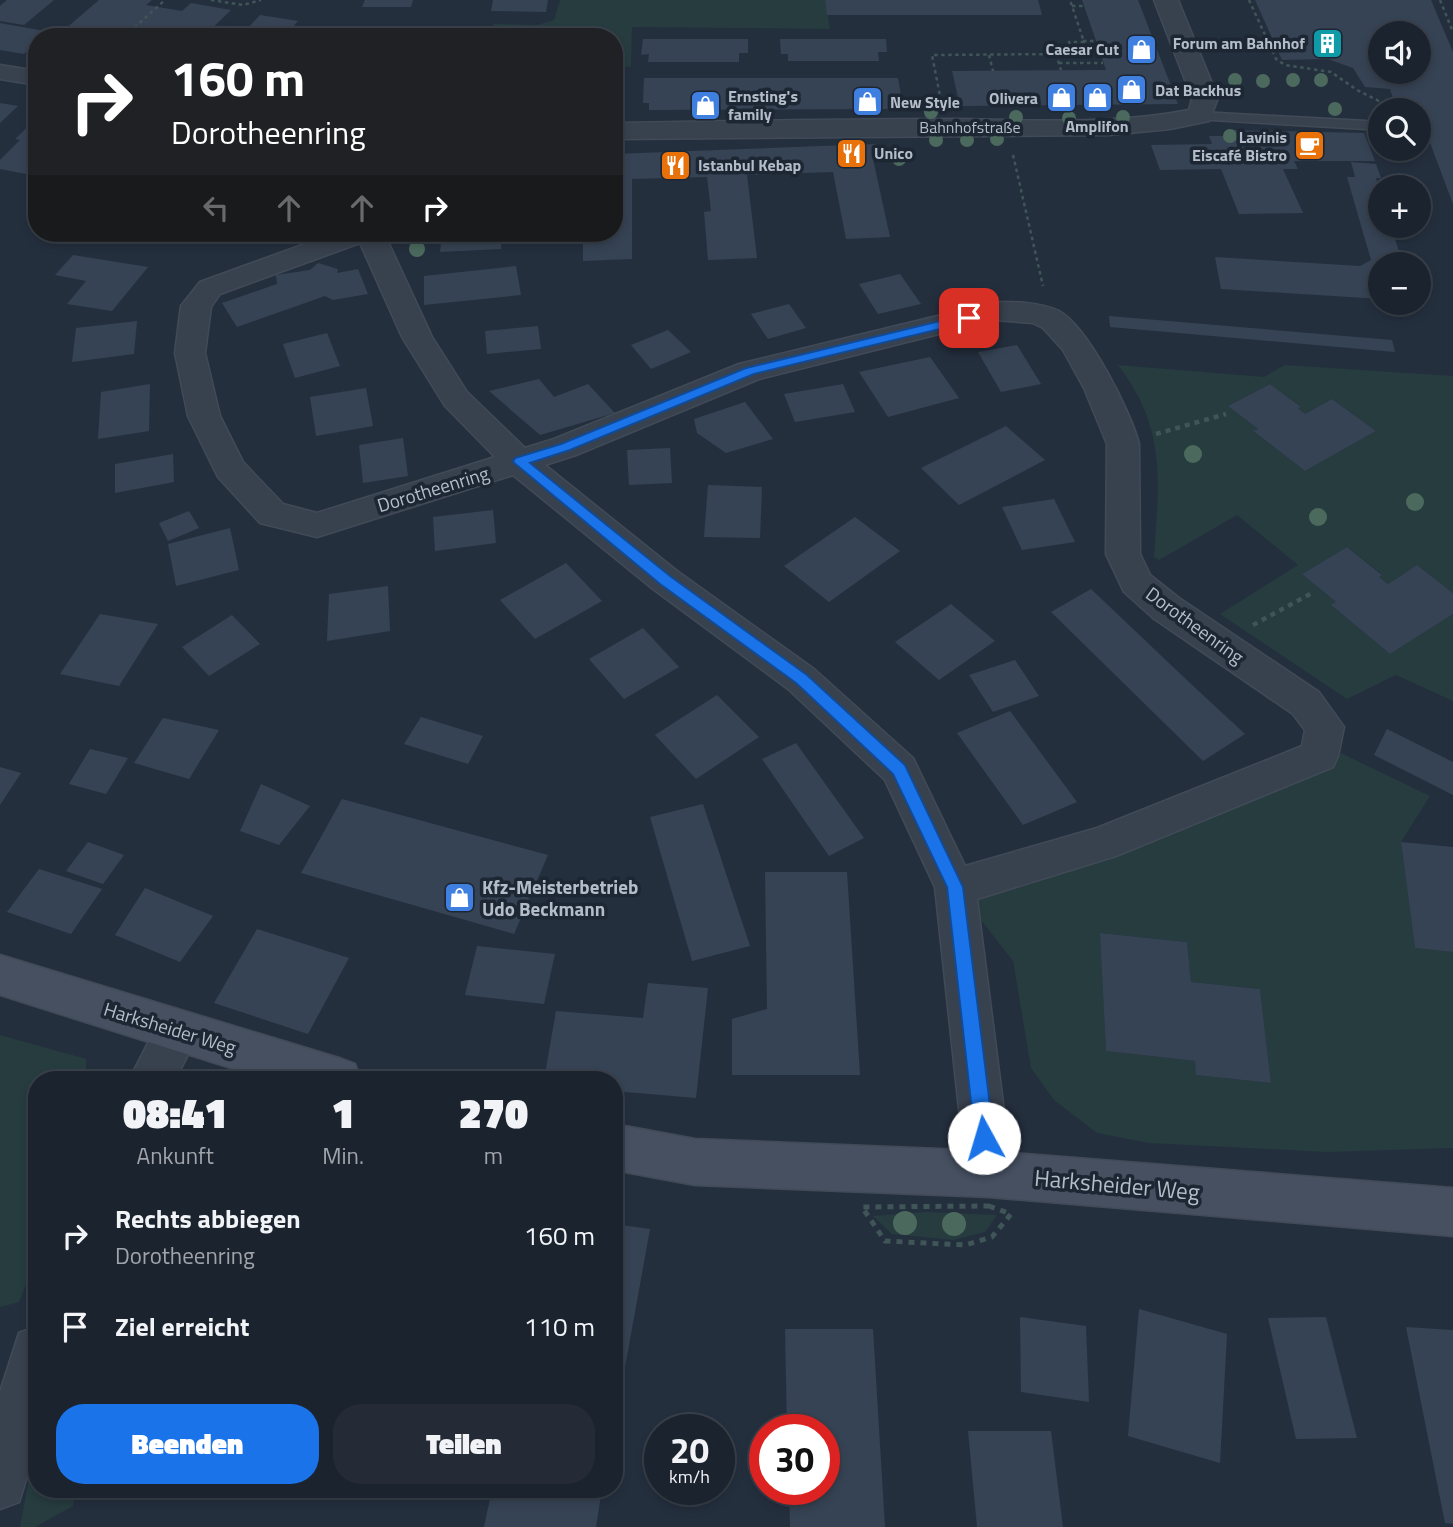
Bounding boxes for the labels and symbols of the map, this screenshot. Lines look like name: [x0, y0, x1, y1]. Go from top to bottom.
building icon: Forum am Bahnhof: [1311, 26, 1345, 60]
place label: Forum am Bahnhof: [1173, 31, 1305, 55]
shop icon: Caesar Cut: [1125, 32, 1159, 66]
place label: Caesar Cut: [1046, 37, 1119, 61]
shop icon: Dat Backhus: [1115, 73, 1149, 107]
place label: Dat Backhus: [1155, 78, 1241, 102]
shop icon: Amplifon: [1080, 80, 1114, 114]
shop icon: Olivera: [1044, 81, 1078, 115]
place label: Ernsting's family: [728, 84, 798, 126]
shop icon: New Style: [850, 85, 884, 119]
place label: Olivera: [989, 86, 1038, 110]
shop icon: Ernsting's family: [688, 88, 722, 122]
place label: New Style: [890, 90, 960, 114]
place label: Amplifon: [1065, 114, 1129, 138]
street label: Bahnhofstraße: [919, 115, 1021, 139]
place label: Lavinis Eiscafé Bistro: [1192, 125, 1287, 167]
cafe icon: Lavinis Eiscafé Bistro: [1293, 129, 1327, 163]
restaurant icon: Unico: [834, 136, 868, 170]
place label: Unico: [874, 141, 913, 165]
restaurant icon: Istanbul Kebap: [658, 148, 692, 182]
place label: Istanbul Kebap: [698, 153, 802, 177]
pin: [939, 288, 999, 348]
street label: Dorotheenring: [373, 458, 493, 519]
street label: Dorotheenring: [1140, 579, 1251, 670]
place label: Kfz-Meisterbetrieb Udo Beckmann: [482, 872, 638, 923]
shop icon: Kfz-Meisterbetrieb Udo Beckmann: [442, 881, 476, 915]
street label: Harksheider Weg: [100, 994, 240, 1061]
position arrow: [947, 1101, 1021, 1175]
street label: Harksheider Weg: [1033, 1160, 1201, 1209]
speed limit sign: 30: [749, 1414, 840, 1505]

